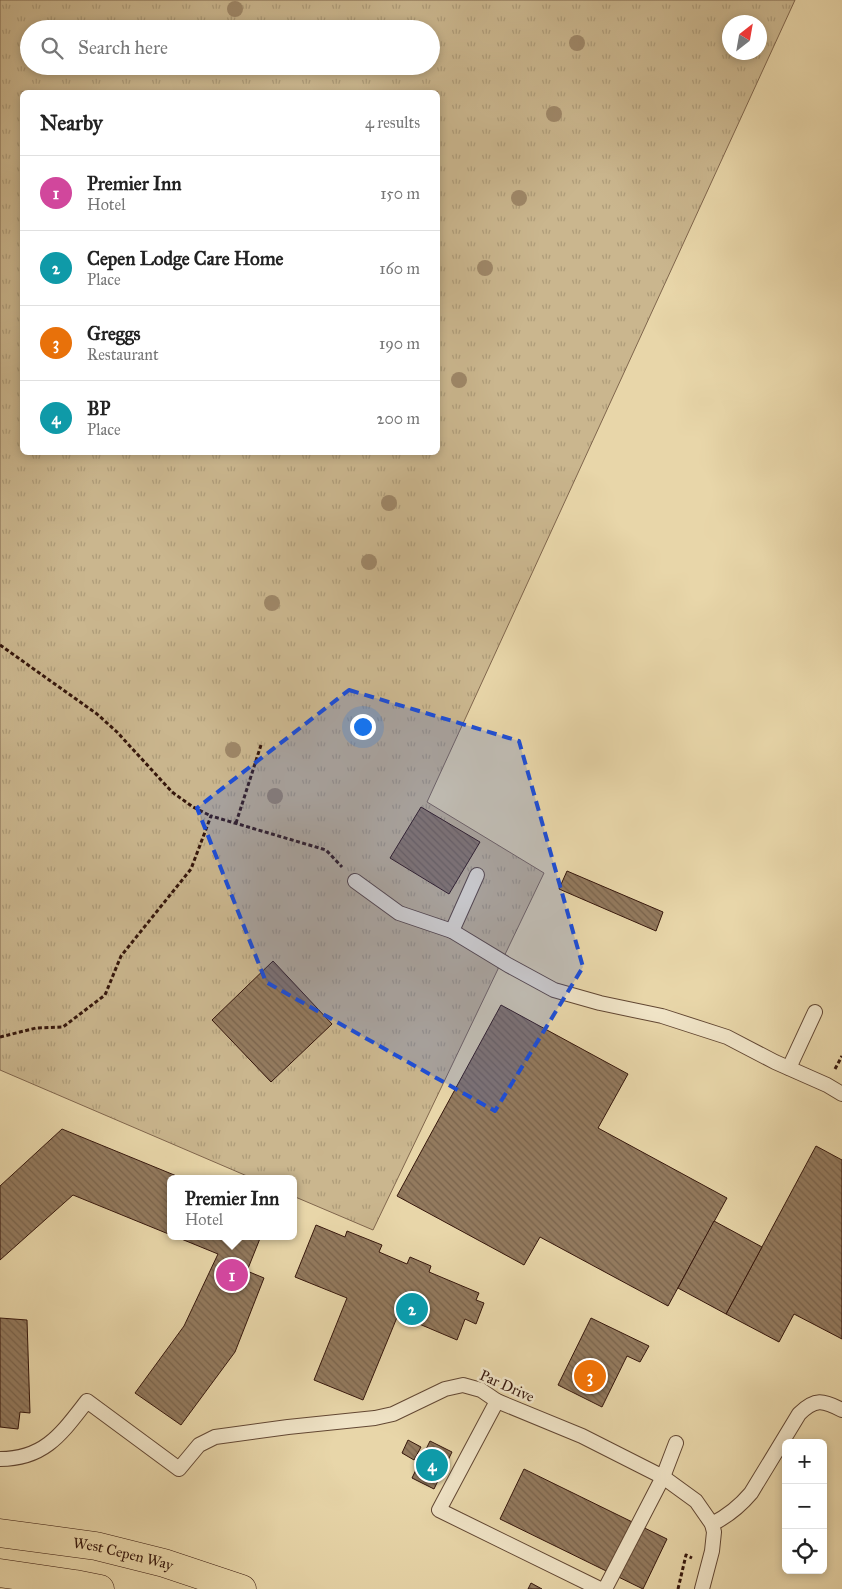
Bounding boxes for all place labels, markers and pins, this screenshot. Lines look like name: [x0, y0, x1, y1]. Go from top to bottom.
pin: 1: [216, 1256, 248, 1294]
pin: 2: [396, 1290, 428, 1328]
pin: 3: [574, 1357, 606, 1395]
pin: 4: [416, 1446, 448, 1484]

